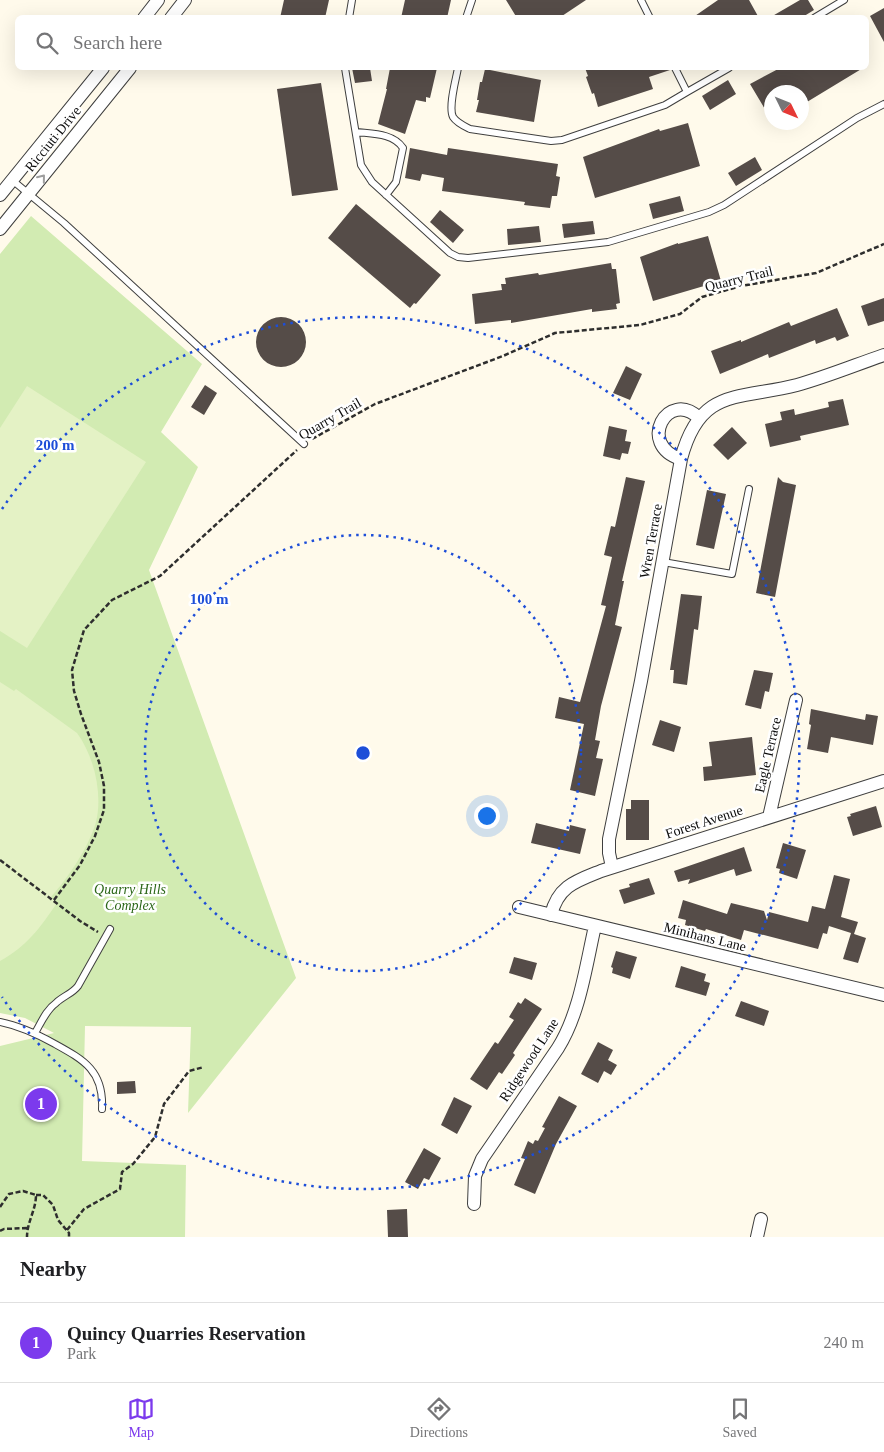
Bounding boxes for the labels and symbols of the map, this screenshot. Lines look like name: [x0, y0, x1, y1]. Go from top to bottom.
north arrow: [764, 85, 809, 130]
street label: Ricciuti Drive: [22, 103, 84, 175]
one-way arrow: [36, 174, 45, 183]
street label: Quarry Trail: [703, 263, 775, 295]
street label: Quarry Trail: [296, 395, 364, 443]
text: 200 m: [36, 437, 75, 453]
street label: Wren Terrace: [637, 503, 665, 579]
text: 100 m: [190, 591, 229, 607]
street label: Eagle Terrace: [752, 716, 784, 794]
centre of rings: [354, 744, 372, 762]
street label: Forest Avenue: [664, 802, 744, 842]
your location: [474, 803, 500, 829]
park label: Quarry Hills Complex: [94, 882, 167, 913]
street label: Minihans Lane: [662, 920, 748, 954]
street label: Ridgewood Lane: [497, 1016, 561, 1104]
pin: 1: [25, 1085, 57, 1123]

